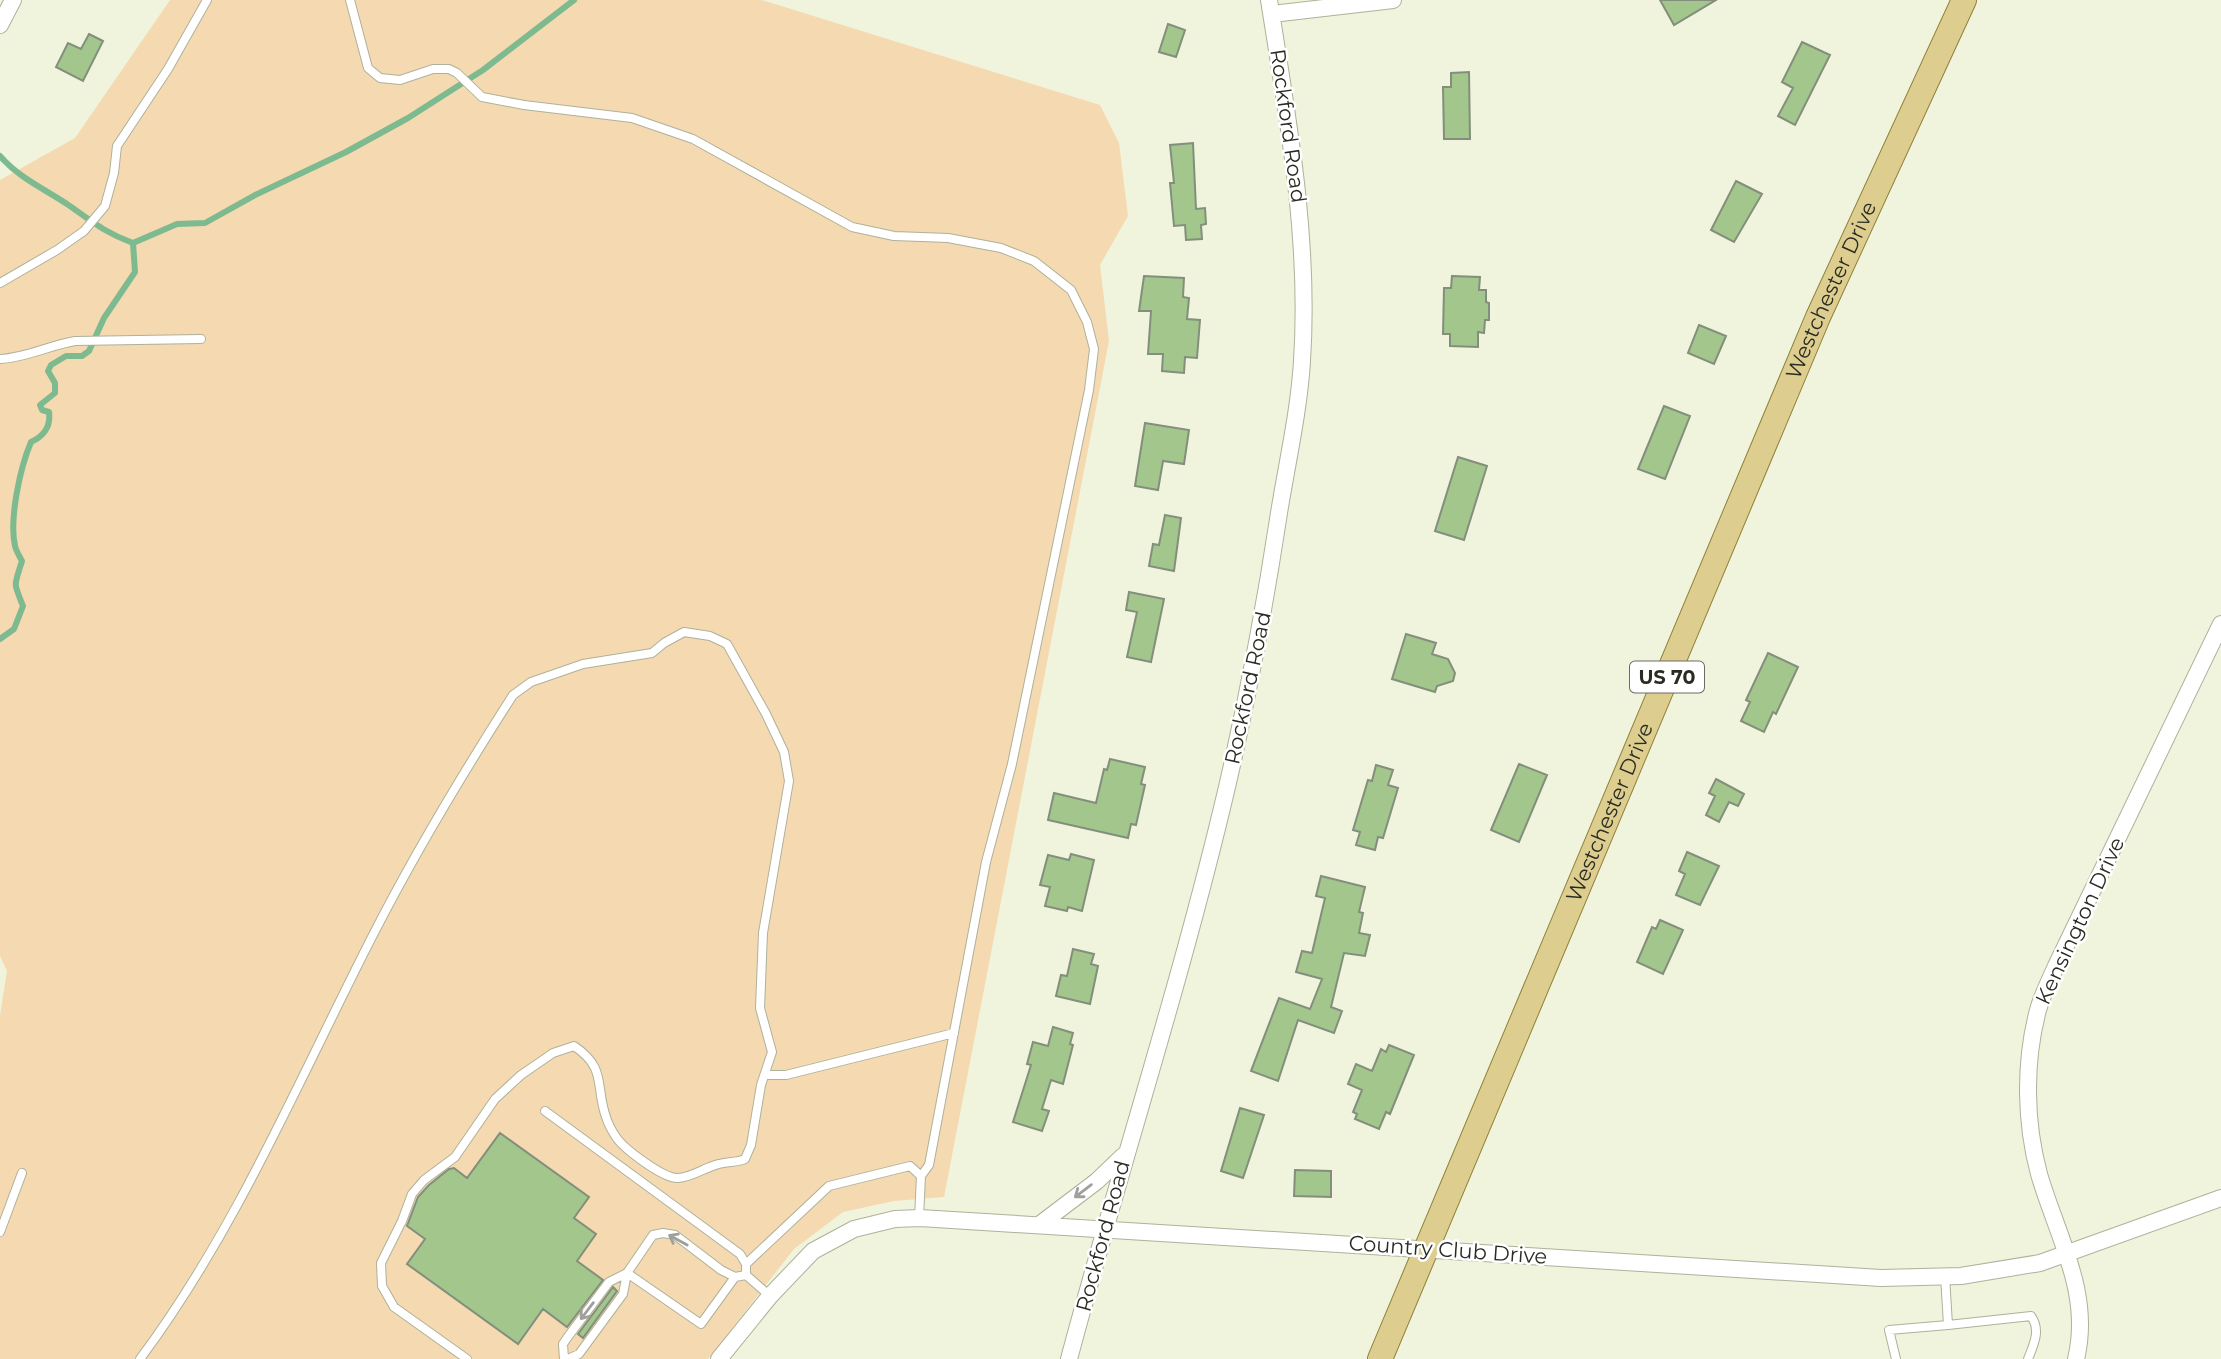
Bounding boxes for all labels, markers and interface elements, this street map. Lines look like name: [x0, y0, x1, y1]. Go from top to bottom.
street label: Rockford Road: [1265, 47, 1312, 205]
street label: Westchester Drive: [1780, 197, 1881, 383]
street label: Rockford Road: [1219, 609, 1276, 767]
road number: US 70: [1630, 662, 1704, 692]
street label: Westchester Drive: [1561, 719, 1658, 905]
street label: Kensington Drive: [2030, 833, 2129, 1008]
street label: Rockford Road: [1070, 1158, 1135, 1314]
one-way arrow: [1074, 1183, 1093, 1198]
street label: Country Club Drive: [1348, 1230, 1548, 1269]
one-way arrow: [669, 1232, 689, 1246]
one-way arrow: [580, 1301, 595, 1320]

